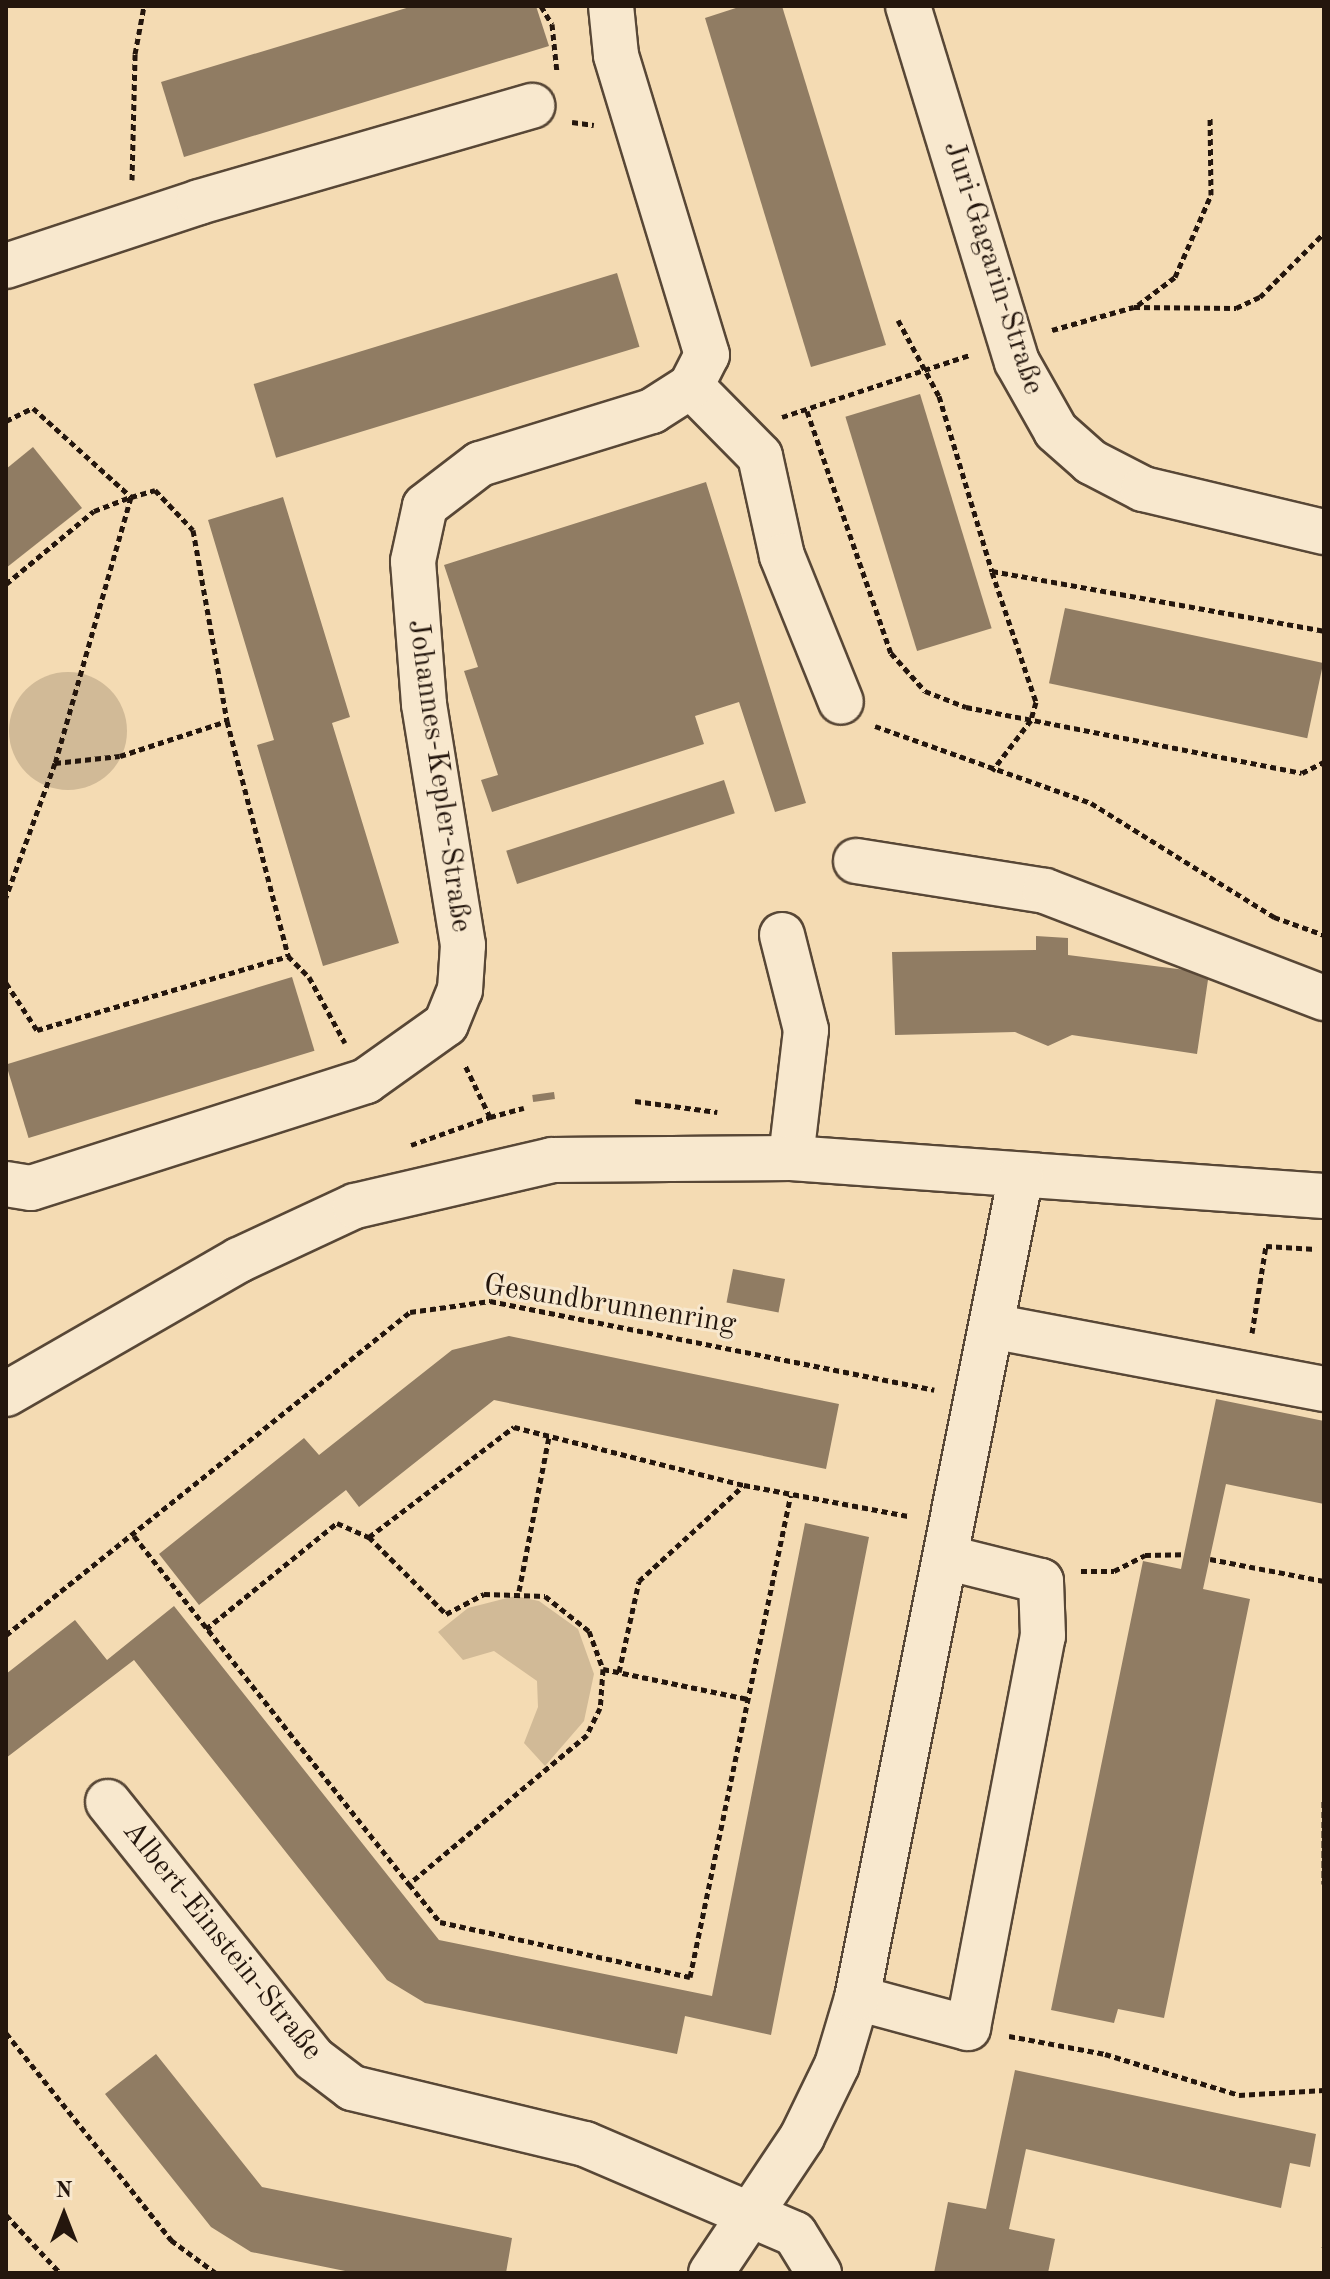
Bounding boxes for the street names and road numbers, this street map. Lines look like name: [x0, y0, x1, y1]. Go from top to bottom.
street label: Juri-Gagarin-Straße: [935, 137, 1051, 399]
street label: Johannes-Kepler-Straße: [399, 617, 479, 935]
street label: Gesundbrunnenring: [481, 1267, 739, 1343]
street label: Albert-Einstein-Straße: [114, 1814, 330, 2068]

